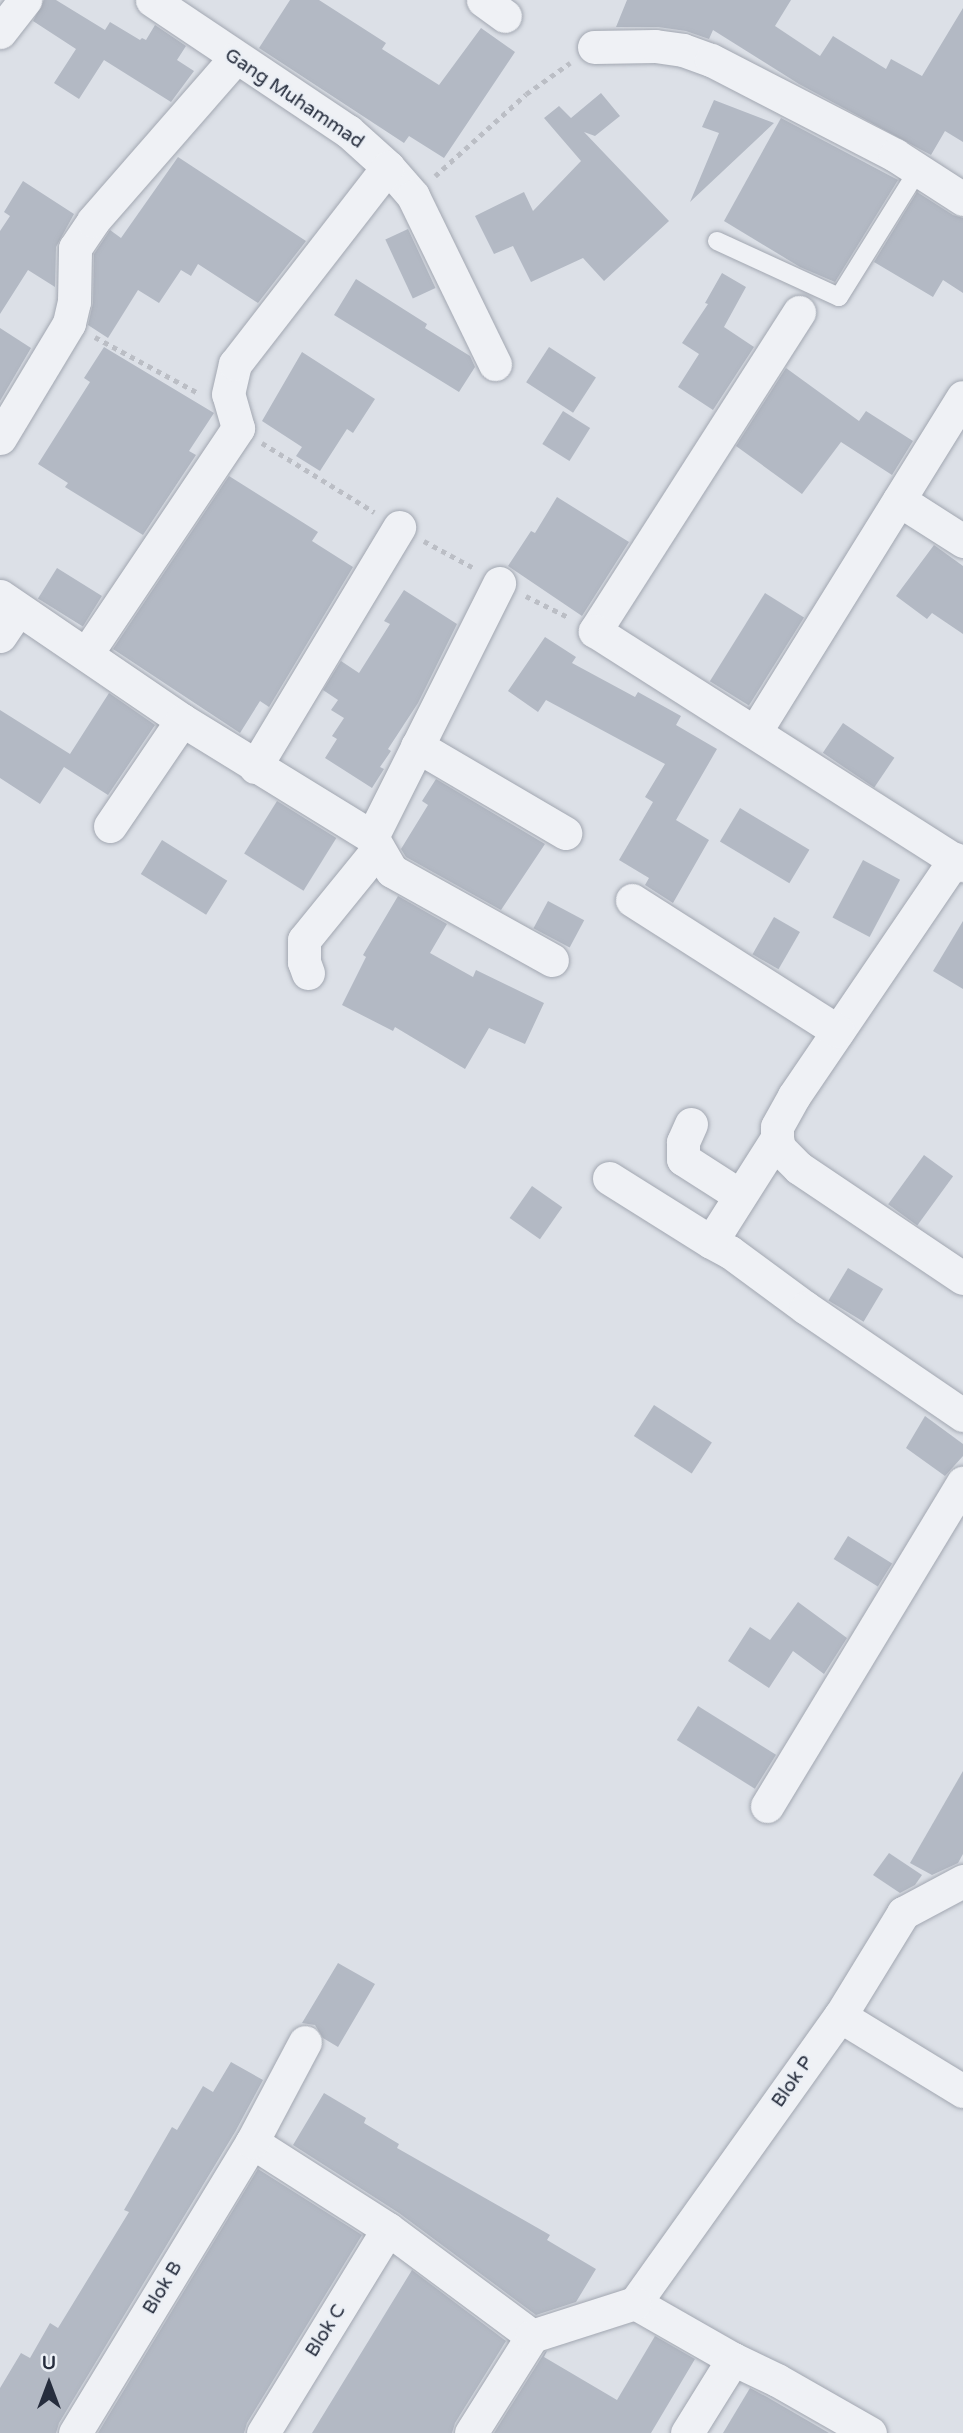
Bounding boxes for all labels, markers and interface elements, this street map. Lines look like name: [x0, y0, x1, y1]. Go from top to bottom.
street label: Gang Muhammad: [220, 44, 368, 154]
street label: Blok P: [767, 2052, 819, 2112]
street label: Blok B: [138, 2257, 188, 2319]
street label: Blok C: [301, 2300, 351, 2362]
north arrow: [14, 2349, 84, 2419]
text: U: [42, 2352, 56, 2374]

